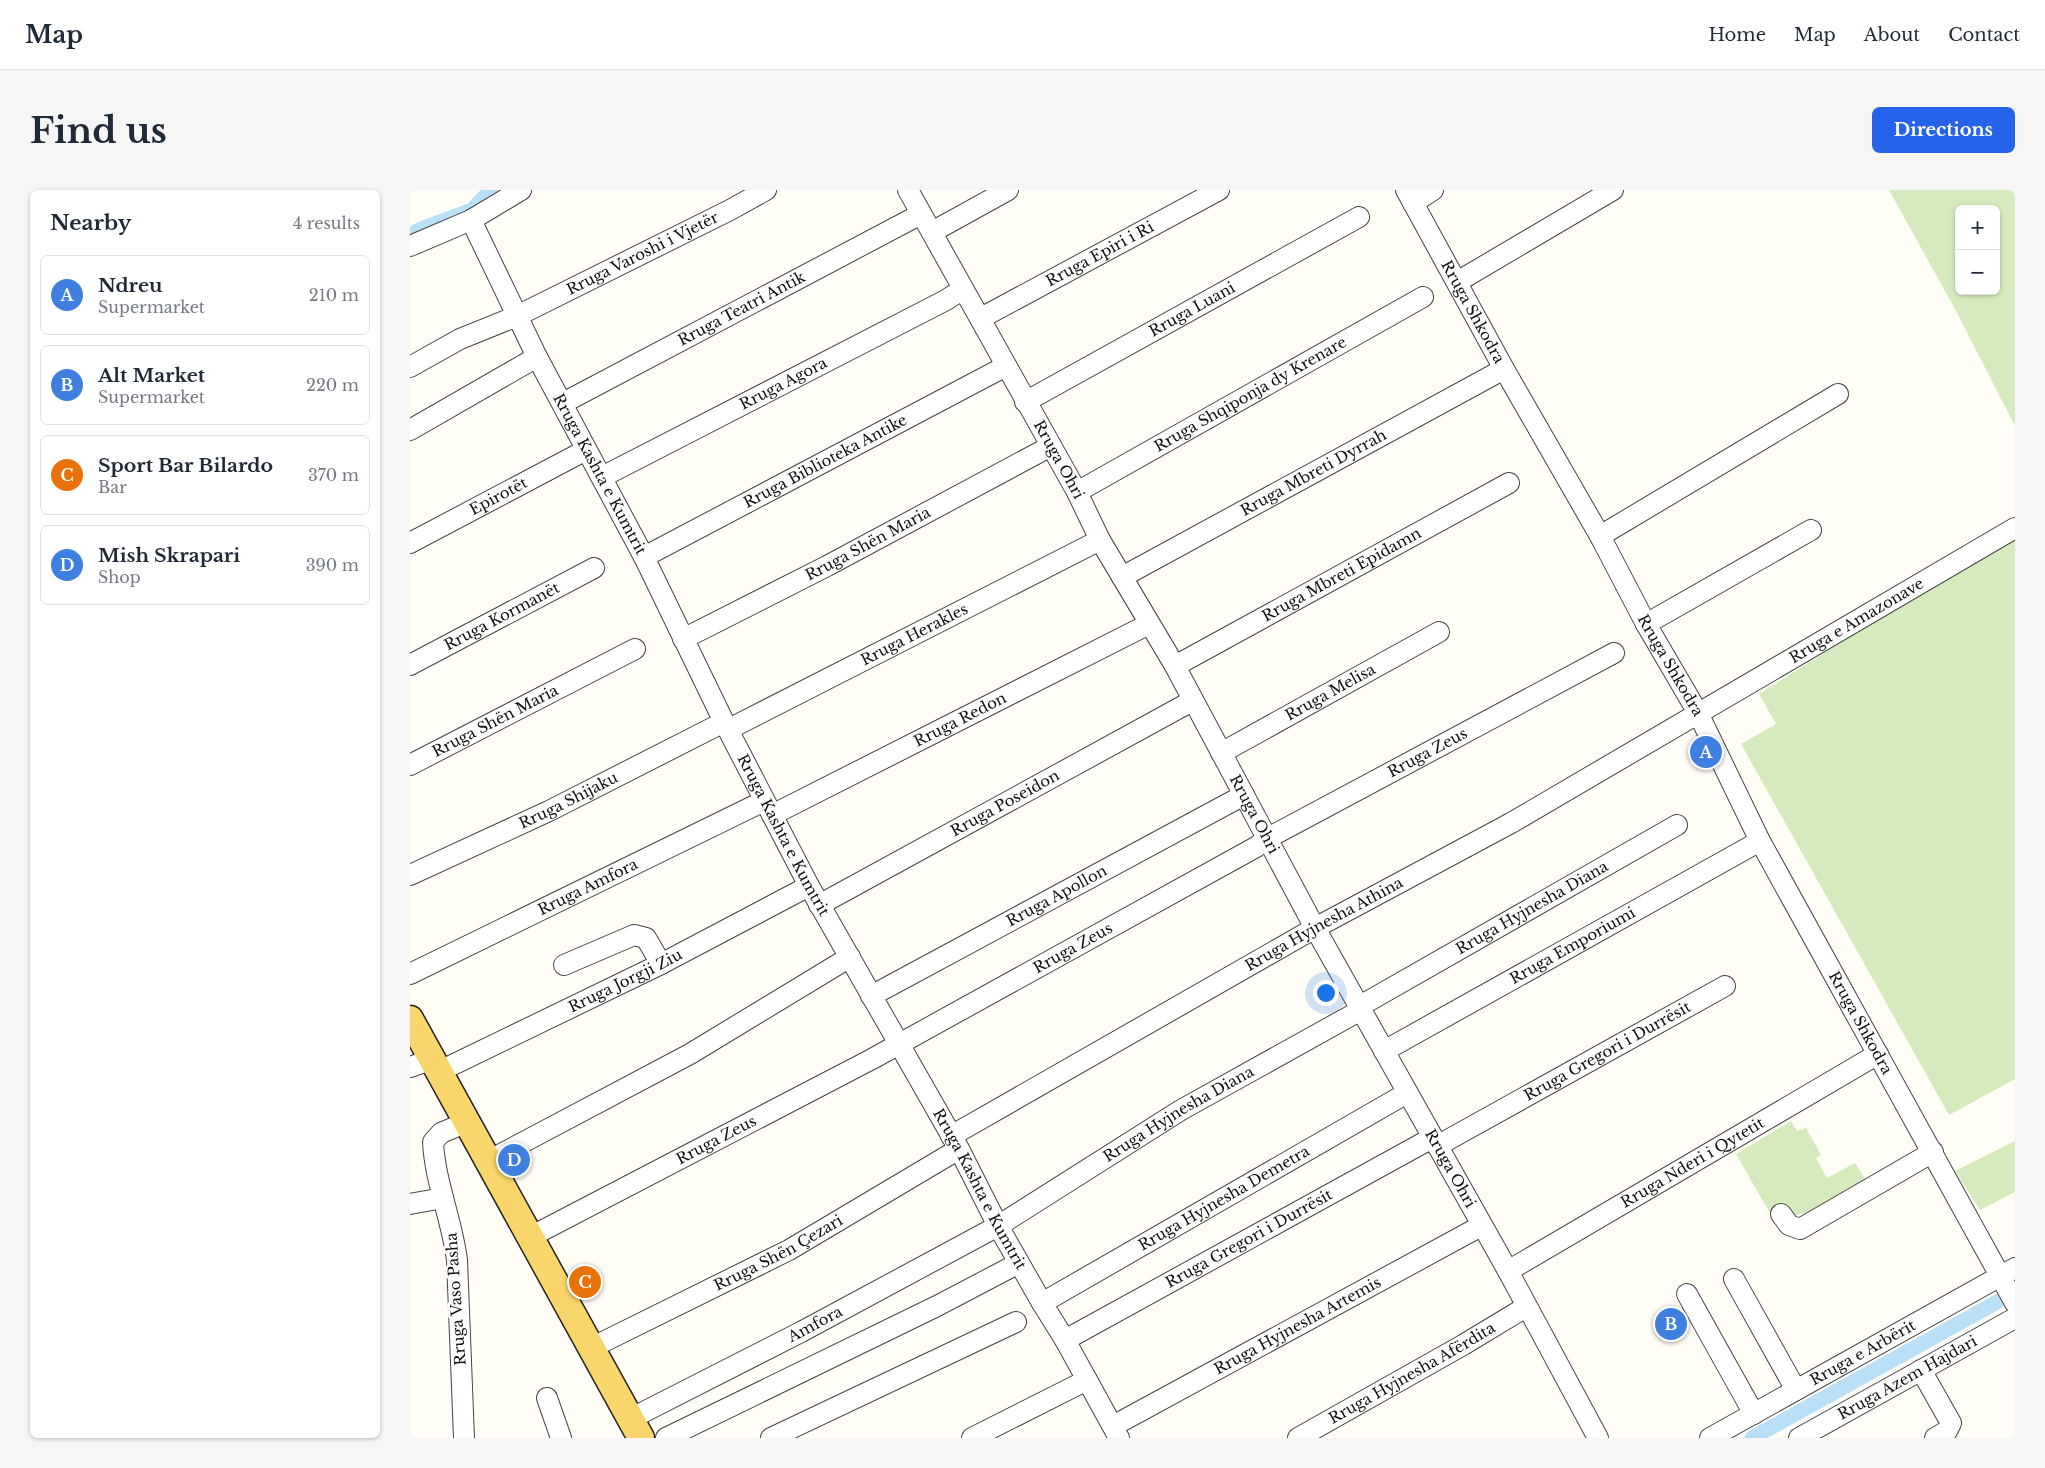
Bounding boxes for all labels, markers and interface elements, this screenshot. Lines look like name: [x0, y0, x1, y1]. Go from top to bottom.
text: Map: [25, 20, 83, 49]
text: Home: [1708, 24, 1766, 46]
text: Map: [1794, 24, 1836, 46]
text: About: [1864, 24, 1920, 46]
text: Contact: [1948, 24, 2020, 46]
button: Directions: [1872, 107, 2015, 153]
text: Find us: [30, 109, 167, 152]
map controls: [1955, 205, 2000, 295]
button: +: [1955, 205, 2000, 250]
street label: Rruga Varoshi i Vjetër: [563, 207, 722, 299]
text: Nearby: [50, 210, 131, 236]
text: 4 results: [293, 213, 360, 233]
street label: Rruga Epiri i Ri: [1042, 217, 1157, 290]
button: −: [1955, 250, 2000, 295]
street label: Rruga Shkodra: [1437, 257, 1509, 367]
street label: Rruga Teatri Antik: [675, 267, 809, 350]
text: Ndreu: [98, 274, 163, 297]
street label: Rruga Luani: [1146, 278, 1238, 340]
text: A: [61, 285, 73, 305]
text: 210 m: [309, 285, 359, 305]
text: Supermarket: [98, 297, 205, 317]
street label: Rruga Shqiponja dy Krenare: [1151, 332, 1350, 456]
street label: Rruga Agora: [736, 353, 831, 414]
text: Alt Market: [98, 364, 205, 387]
text: B: [61, 375, 73, 395]
text: 220 m: [306, 375, 359, 395]
text: Supermarket: [98, 387, 205, 407]
street label: Rruga Kashta e Kumtrit: [549, 390, 651, 558]
street label: Rruga Biblioteka Antike: [740, 410, 910, 512]
street label: Rruga Ohri: [1030, 417, 1089, 502]
street label: Rruga Mbreti Dyrrah: [1237, 425, 1389, 520]
text: Sport Bar Bilardo: [98, 454, 273, 477]
text: C: [60, 465, 74, 485]
text: 370 m: [308, 465, 359, 485]
street label: Epirotët: [466, 473, 531, 519]
text: Bar: [98, 477, 127, 497]
street label: Rruga Shën Maria: [802, 502, 934, 584]
street label: Rruga Mbreti Epidamn: [1259, 523, 1424, 625]
text: Mish Skrapari: [98, 544, 240, 567]
text: D: [60, 555, 74, 575]
text: 390 m: [306, 555, 359, 575]
text: Shop: [98, 567, 141, 587]
street label: Rruga e Amazonave: [1786, 574, 1927, 667]
street label: Rruga Kormanët: [441, 578, 563, 654]
street label: Rruga Herakles: [857, 599, 971, 669]
street label: Rruga Shkodra: [1634, 611, 1708, 720]
street label: Rruga Melisa: [1282, 659, 1379, 725]
street label: Rruga Shën Maria: [429, 680, 562, 761]
street label: Rruga Redon: [911, 688, 1009, 751]
street label: Rruga Zeus: [1384, 723, 1470, 781]
pin: A: [1690, 733, 1722, 771]
street label: Rruga Kashta e Kumtrit: [733, 751, 834, 919]
street label: Rruga Poseidon: [947, 765, 1062, 840]
street label: Rruga Shijaku: [516, 768, 621, 833]
street label: Rruga Ohri: [1226, 771, 1284, 857]
street label: Rruga Amfora: [535, 854, 641, 919]
street label: Rruga Hyjnesha Diana: [1452, 856, 1612, 958]
street label: Rruga Apollon: [1003, 861, 1110, 930]
street label: Rruga Hyjnesha Athina: [1242, 872, 1407, 975]
street label: Rruga Emporiumi: [1506, 903, 1639, 988]
street label: Rruga Zeus: [1030, 918, 1116, 977]
street label: Rruga Jorgji Ziu: [565, 945, 685, 1016]
street label: Rruga Shkodra: [1825, 968, 1897, 1078]
your location: [1313, 980, 1339, 1006]
street label: Rruga Gregori i Durrësit: [1521, 997, 1694, 1105]
street label: Rruga Hyjnesha Diana: [1099, 1061, 1257, 1166]
street label: Rruga Kashta e Kumtrit: [929, 1105, 1031, 1273]
street label: Rruga Zeus: [673, 1111, 759, 1168]
street label: Rruga Nderi i Qytetit: [1617, 1113, 1768, 1212]
street label: Rruga Ohri: [1421, 1126, 1480, 1211]
pin: D: [498, 1141, 530, 1179]
street label: Rruga Hyjnesha Demetra: [1135, 1141, 1313, 1255]
street label: Rruga Gregori i Durrësit: [1162, 1185, 1336, 1292]
street label: Rruga Shën Çezari: [711, 1210, 846, 1295]
street label: Rruga Vaso Pasha: [441, 1231, 470, 1366]
pin: C: [569, 1263, 601, 1301]
street label: Rruga Hyjnesha Artemis: [1211, 1272, 1384, 1378]
street label: Amfora: [784, 1301, 846, 1347]
pin: B: [1655, 1305, 1687, 1343]
street label: Rruga e Arbërit: [1806, 1315, 1919, 1389]
street label: Rruga Hyjnesha Afërdita: [1325, 1318, 1499, 1428]
street label: Rruga Azem Hajdari: [1834, 1331, 1980, 1424]

